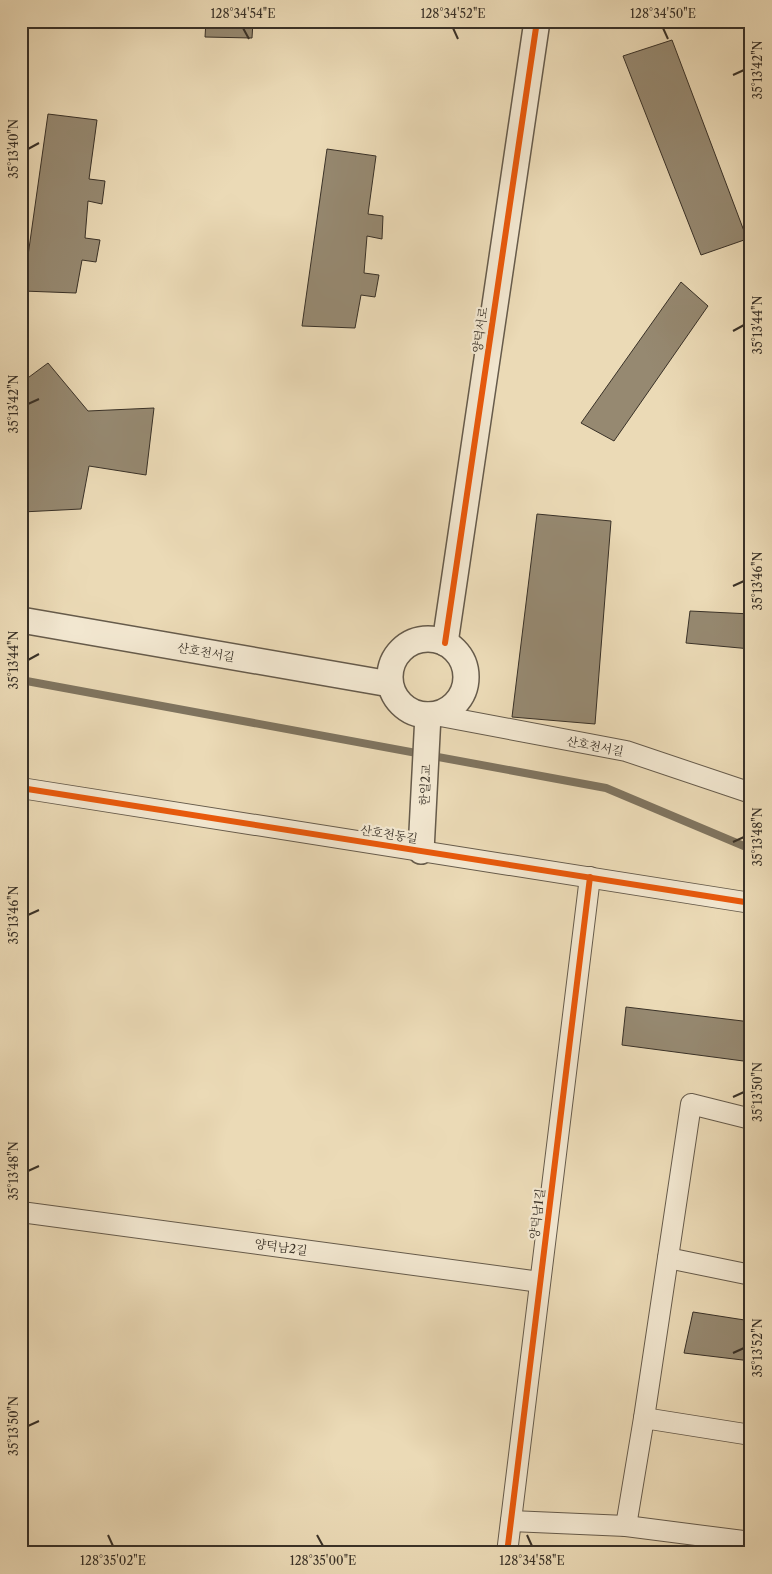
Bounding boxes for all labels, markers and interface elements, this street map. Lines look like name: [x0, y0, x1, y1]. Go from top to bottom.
text: 128°34'54"E: [210, 6, 276, 21]
text: 128°34'52"E: [420, 6, 486, 21]
text: 128°34'50"E: [630, 6, 696, 21]
text: 35°13'42"N: [750, 40, 765, 99]
text: 35°13'40"N: [6, 119, 21, 179]
text: 35°13'44"N: [750, 295, 765, 354]
street label: 양덕서로: [469, 306, 491, 354]
text: 35°13'42"N: [6, 374, 21, 433]
text: 35°13'46"N: [750, 551, 765, 610]
text: 35°13'44"N: [6, 630, 21, 689]
street label: 산호천서길: [176, 640, 236, 664]
street label: 산호천서길: [565, 733, 625, 759]
street label: 한일2교: [416, 763, 434, 806]
text: 35°13'48"N: [750, 807, 765, 867]
street label: 산호천동길: [359, 822, 419, 846]
text: 35°13'46"N: [6, 885, 21, 944]
text: 35°13'50"N: [750, 1062, 765, 1122]
text: 35°13'48"N: [6, 1141, 21, 1201]
street label: 양덕남1길: [526, 1188, 548, 1240]
street label: 양덕남2길: [254, 1236, 308, 1258]
text: 35°13'52"N: [750, 1318, 765, 1378]
text: 35°13'50"N: [6, 1396, 21, 1456]
text: 128°35'02"E: [80, 1553, 146, 1568]
text: 128°35'00"E: [290, 1553, 356, 1568]
text: 128°34'58"E: [499, 1553, 565, 1568]

